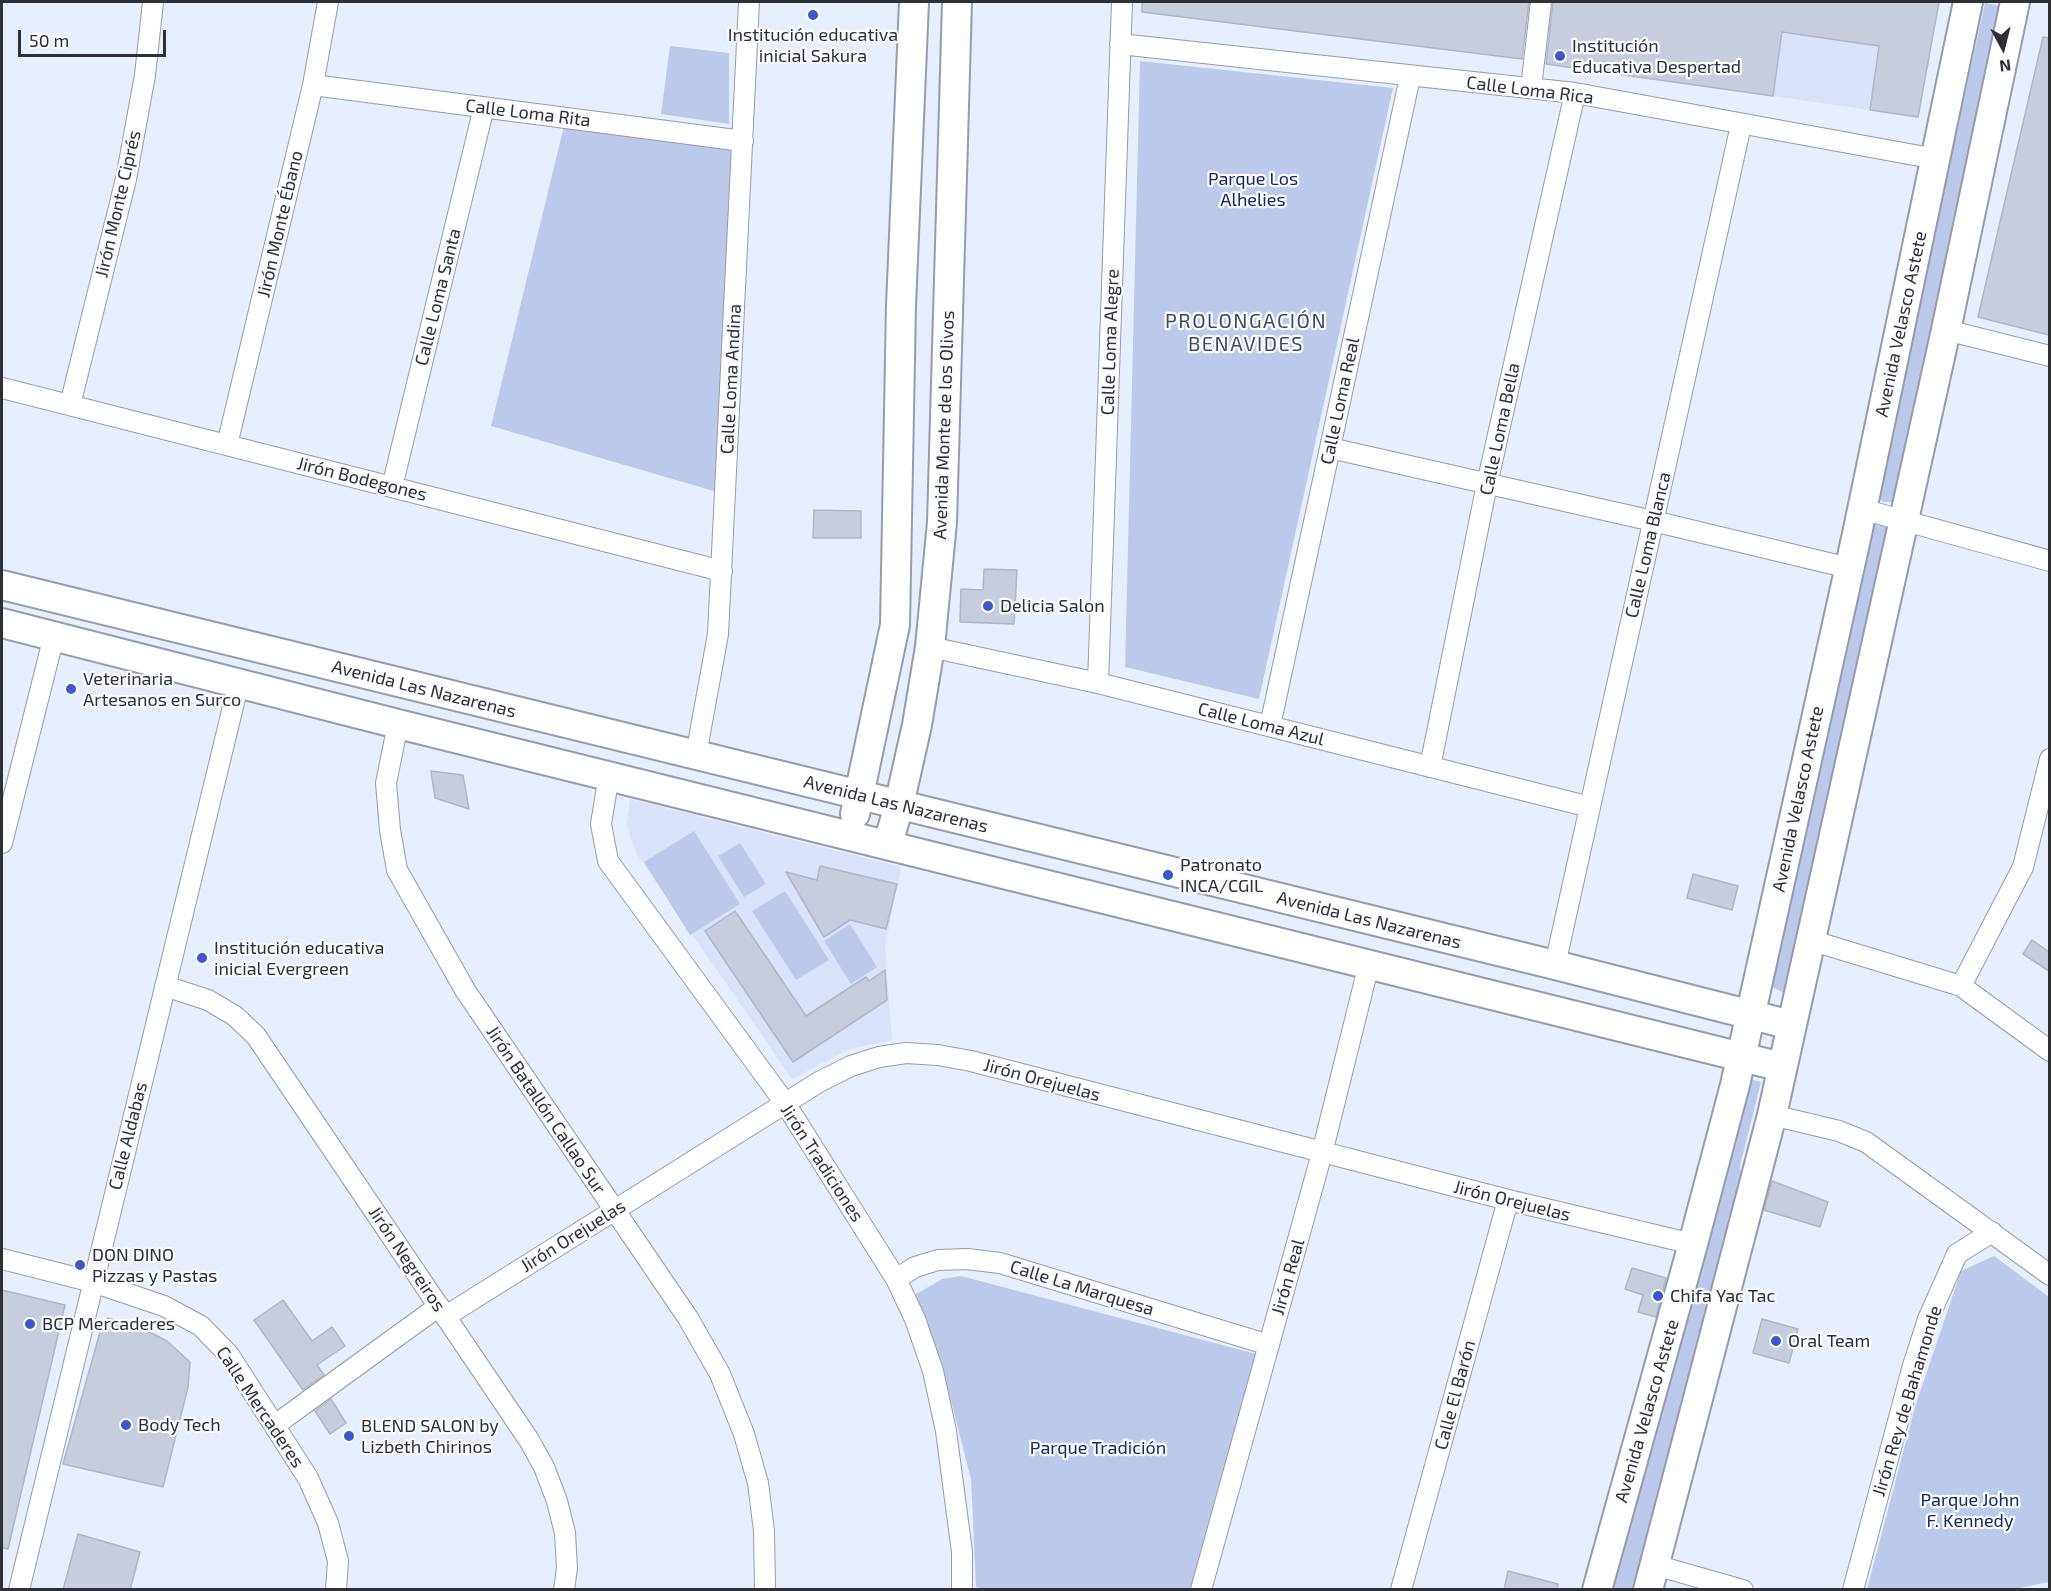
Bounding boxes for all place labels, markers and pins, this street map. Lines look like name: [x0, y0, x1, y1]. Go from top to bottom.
marker: Institución educativa inicial Sakura: [806, 8, 820, 22]
place label: Institución educativa inicial Sakura: [728, 24, 898, 66]
place label: Institución Educativa Despertad: [1572, 35, 1741, 78]
marker: Institución Educativa Despertad: [1553, 49, 1567, 63]
place label: Delicia Salon: [1000, 595, 1105, 617]
marker: Delicia Salon: [981, 599, 995, 613]
place label: Veterinaria Artesanos en Surco: [83, 668, 241, 710]
marker: Veterinaria Artesanos en Surco: [64, 682, 78, 696]
place label: Patronato INCA/CGIL: [1180, 854, 1263, 896]
marker: Patronato INCA/CGIL: [1161, 868, 1175, 882]
place label: Institución educativa inicial Evergreen: [214, 937, 384, 980]
marker: Institución educativa inicial Evergreen: [195, 951, 209, 965]
place label: DON DINO Pizzas y Pastas: [92, 1244, 217, 1286]
marker: DON DINO Pizzas y Pastas: [73, 1258, 87, 1272]
place label: Chifa Yac Tac: [1670, 1285, 1775, 1307]
marker: Chifa Yac Tac: [1651, 1289, 1665, 1303]
place label: BCP Mercaderes: [42, 1313, 175, 1335]
marker: BCP Mercaderes: [23, 1317, 37, 1331]
place label: Oral Team: [1788, 1330, 1870, 1352]
marker: Oral Team: [1769, 1334, 1783, 1348]
place label: Body Tech: [138, 1414, 221, 1436]
place label: BLEND SALON by Lizbeth Chirinos: [361, 1415, 499, 1458]
marker: Body Tech: [119, 1418, 133, 1432]
marker: BLEND SALON by Lizbeth Chirinos: [342, 1429, 356, 1443]

